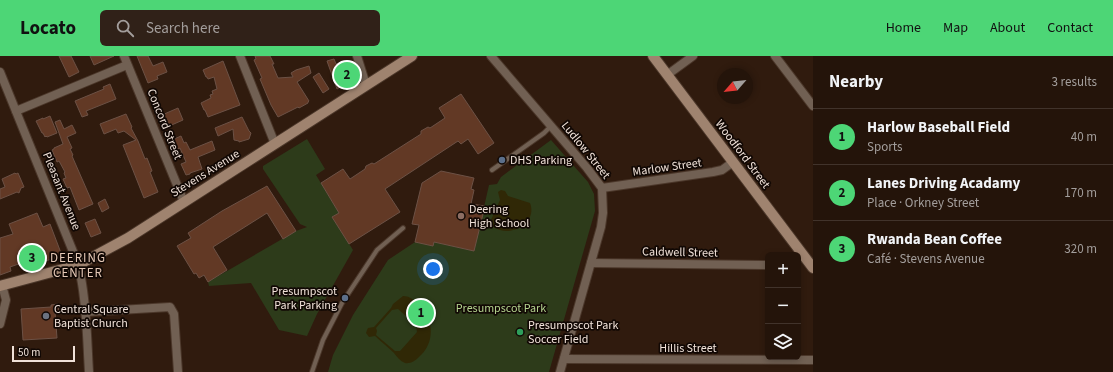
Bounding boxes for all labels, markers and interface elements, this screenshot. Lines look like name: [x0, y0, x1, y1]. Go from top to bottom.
search box: [100, 10, 380, 46]
text: Locato: [20, 15, 76, 42]
icon: search: [114, 17, 136, 39]
text: Search here: [146, 18, 220, 39]
text: Home: [886, 18, 921, 38]
text: Map: [943, 18, 968, 38]
text: About: [990, 18, 1025, 38]
text: Contact: [1047, 18, 1093, 38]
pin: 2: [334, 60, 360, 90]
north arrow: [717, 68, 753, 104]
text: Nearby: [829, 70, 883, 94]
text: 3 results: [1052, 73, 1097, 91]
street label: Concord Street: [143, 86, 186, 162]
street label: Woodford Street: [711, 116, 774, 192]
text: Harlow Baseball Field: [867, 117, 1010, 138]
street label: Ludlow Street: [557, 118, 614, 183]
text: 1: [839, 128, 845, 146]
text: 40 m: [1071, 128, 1097, 146]
text: Sports: [867, 138, 902, 156]
street label: Stevens Avenue: [167, 145, 243, 201]
street label: Pleasant Avenue: [38, 150, 85, 233]
place label: DHS Parking: [510, 152, 572, 169]
street label: Marlow Street: [631, 154, 703, 181]
marker: DHS Parking: [497, 155, 507, 165]
text: Lanes Driving Acadamy: [867, 173, 1020, 194]
text: 2: [839, 184, 845, 202]
text: 170 m: [1064, 184, 1097, 202]
text: Place · Orkney Street: [867, 194, 979, 212]
place label: Deering High School: [469, 201, 529, 232]
marker: Deering High School: [456, 211, 466, 221]
text: Rwanda Bean Coffee: [867, 229, 1002, 250]
text: 3: [839, 240, 845, 258]
text: 320 m: [1064, 240, 1097, 258]
pin: 3: [19, 243, 45, 273]
street label: Caldwell Street: [642, 243, 718, 262]
district label: DEERING CENTER: [50, 249, 106, 282]
text: Café · Stevens Avenue: [867, 250, 985, 268]
map controls: [765, 252, 801, 360]
button: +: [765, 252, 801, 288]
your location: [423, 259, 443, 279]
place label: Presumpscot Park Parking: [271, 283, 337, 314]
button: −: [765, 288, 801, 324]
marker: Presumpscot Park Parking: [340, 293, 350, 303]
pin: 1: [408, 298, 434, 328]
park label: Presumpscot Park: [456, 300, 546, 317]
place label: Central Square Baptist Church: [54, 301, 129, 332]
marker: Central Square Baptist Church: [41, 311, 51, 321]
place label: Presumpscot Park Soccer Field: [528, 317, 618, 348]
button: layers: [765, 324, 801, 360]
marker: Presumpscot Park Soccer Field: [515, 327, 525, 337]
street label: Hillis Street: [659, 340, 717, 357]
scale bar: [12, 344, 75, 363]
text: 50 m: [18, 345, 40, 360]

